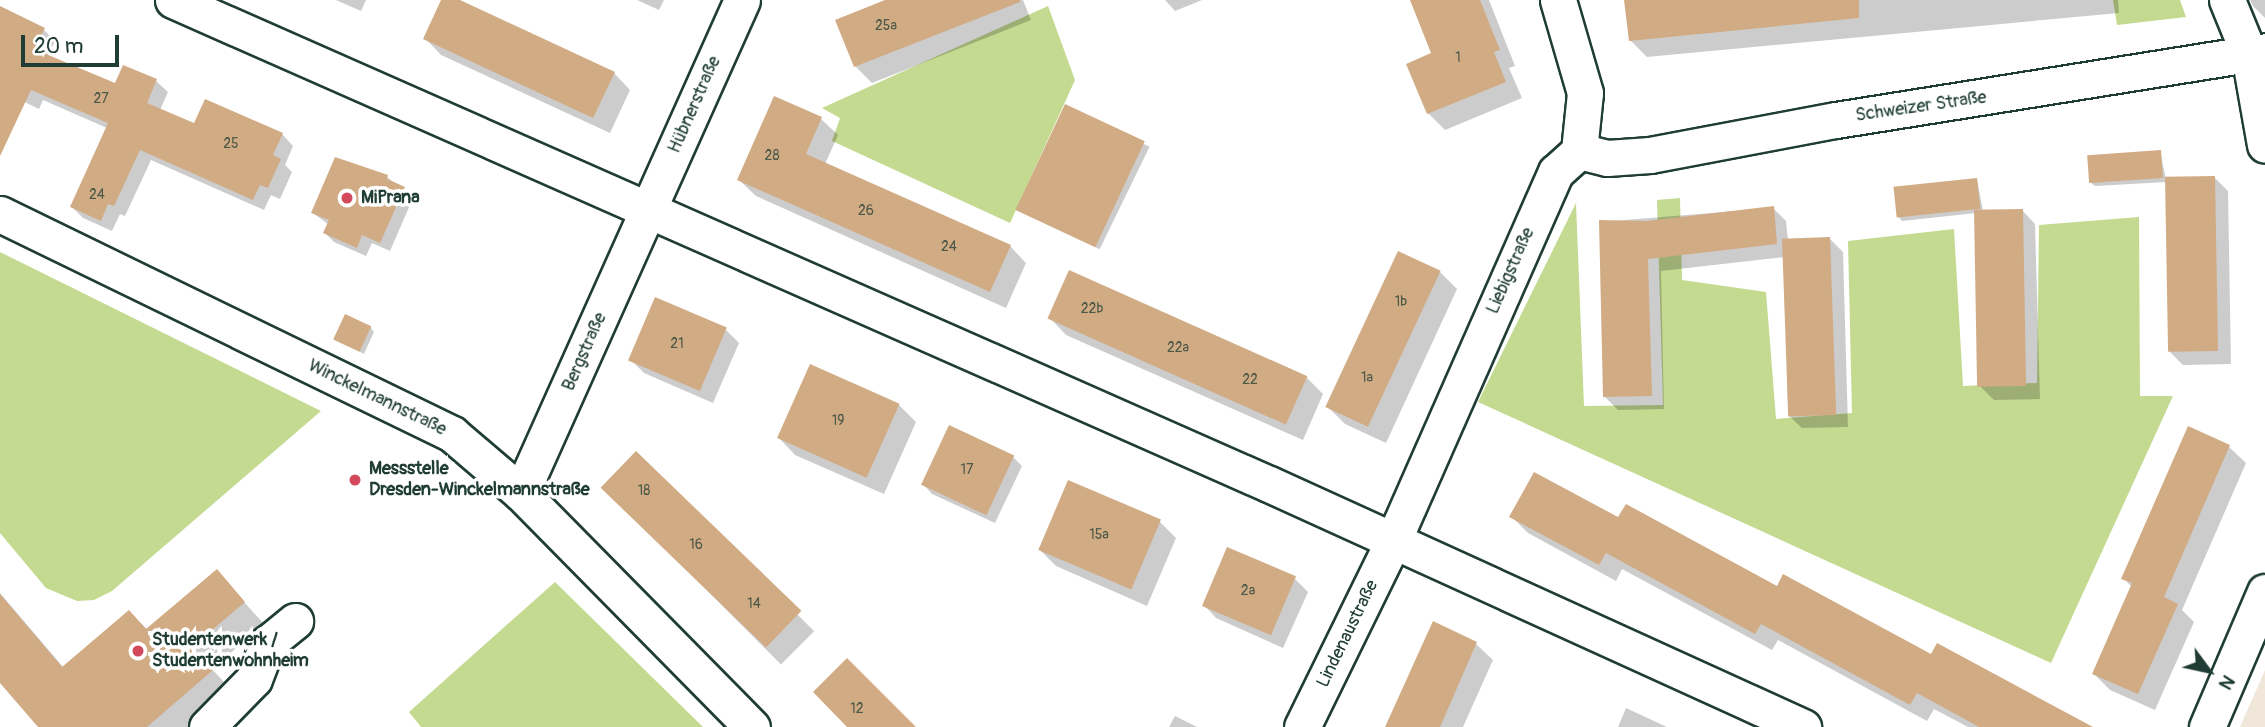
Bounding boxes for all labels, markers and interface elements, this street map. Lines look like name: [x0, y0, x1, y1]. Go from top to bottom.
house number: 25a: [875, 18, 897, 34]
scale bar: [24, 21, 122, 65]
text: 20 m: [34, 33, 83, 60]
house number: 1: [1455, 50, 1461, 66]
street label: Hübnerstraße: [664, 53, 726, 157]
street label: Schweizer Straße: [1854, 87, 1988, 127]
house number: 27: [93, 91, 109, 107]
house number: 25: [223, 136, 239, 152]
house number: 28: [765, 148, 779, 164]
house number: 24: [89, 187, 105, 203]
place label: MiPrana: [361, 187, 420, 209]
marker: MiPrana: [339, 190, 355, 206]
house number: 26: [858, 203, 874, 219]
street label: Liebigstraße: [1482, 225, 1540, 317]
house number: 24: [941, 239, 957, 255]
house number: 1b: [1395, 294, 1407, 310]
house number: 22b: [1081, 301, 1103, 317]
street label: Bergstraße: [558, 310, 612, 394]
house number: 21: [670, 336, 684, 352]
house number: 22a: [1167, 340, 1189, 356]
street label: Winckelmannstraße: [304, 355, 450, 441]
house number: 1a: [1361, 370, 1373, 386]
house number: 22: [1242, 372, 1258, 388]
house number: 19: [832, 413, 844, 429]
place label: Messstelle Dresden-Winckelmannstraße: [369, 459, 590, 502]
house number: 17: [961, 462, 973, 478]
marker: Messstelle Dresden-Winckelmannstraße: [347, 472, 363, 488]
house number: 18: [638, 483, 650, 499]
house number: 15a: [1089, 527, 1109, 543]
house number: 16: [689, 537, 703, 553]
street label: Lindenaustraße: [1313, 577, 1383, 691]
house number: 2a: [1241, 583, 1255, 599]
house number: 14: [747, 596, 761, 612]
place label: Studentenwerk / Studentenwohnheim: [152, 630, 309, 672]
north arrow: [2174, 636, 2244, 706]
marker: Studentenwerk / Studentenwohnheim: [130, 643, 146, 659]
text: N: [2213, 671, 2240, 694]
house number: 12: [850, 701, 864, 717]

